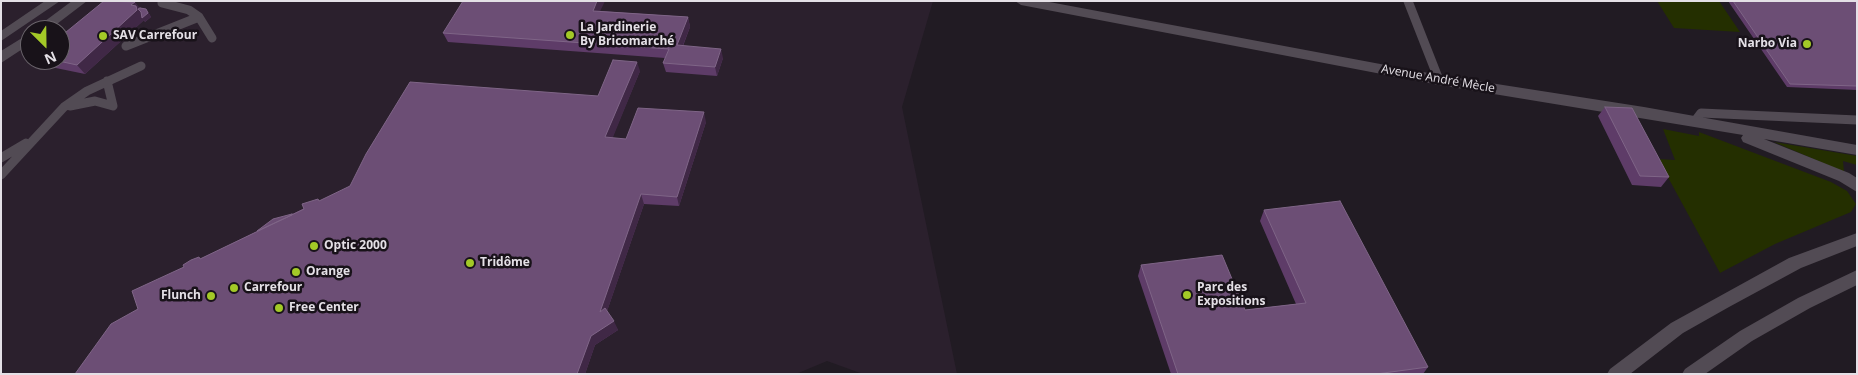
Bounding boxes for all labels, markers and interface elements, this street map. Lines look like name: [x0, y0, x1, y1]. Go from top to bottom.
north arrow: [20, 20, 70, 70]
place label: La Jardinerie By Bricomarché: [580, 21, 674, 49]
place label: SAV Carrefour: [113, 29, 197, 43]
marker: La Jardinerie By Bricomarché: [564, 29, 576, 41]
marker: SAV Carrefour: [97, 30, 109, 42]
place label: Narbo Via: [1738, 37, 1797, 51]
marker: Narbo Via: [1801, 38, 1813, 50]
text: N: [42, 47, 60, 69]
street label: Avenue André Mècle: [1380, 62, 1496, 96]
place label: Optic 2000: [324, 239, 387, 253]
marker: Optic 2000: [308, 240, 320, 252]
place label: Tridôme: [480, 256, 530, 270]
marker: Tridôme: [464, 257, 476, 269]
place label: Orange: [306, 265, 350, 279]
marker: Orange: [290, 266, 302, 278]
place label: Carrefour: [244, 281, 302, 295]
place label: Parc des Expositions: [1197, 281, 1265, 309]
marker: Carrefour: [228, 282, 240, 294]
place label: Flunch: [161, 289, 201, 303]
marker: Parc des Expositions: [1181, 289, 1193, 301]
marker: Flunch: [205, 290, 217, 302]
place label: Free Center: [289, 301, 359, 315]
marker: Free Center: [273, 302, 285, 314]

